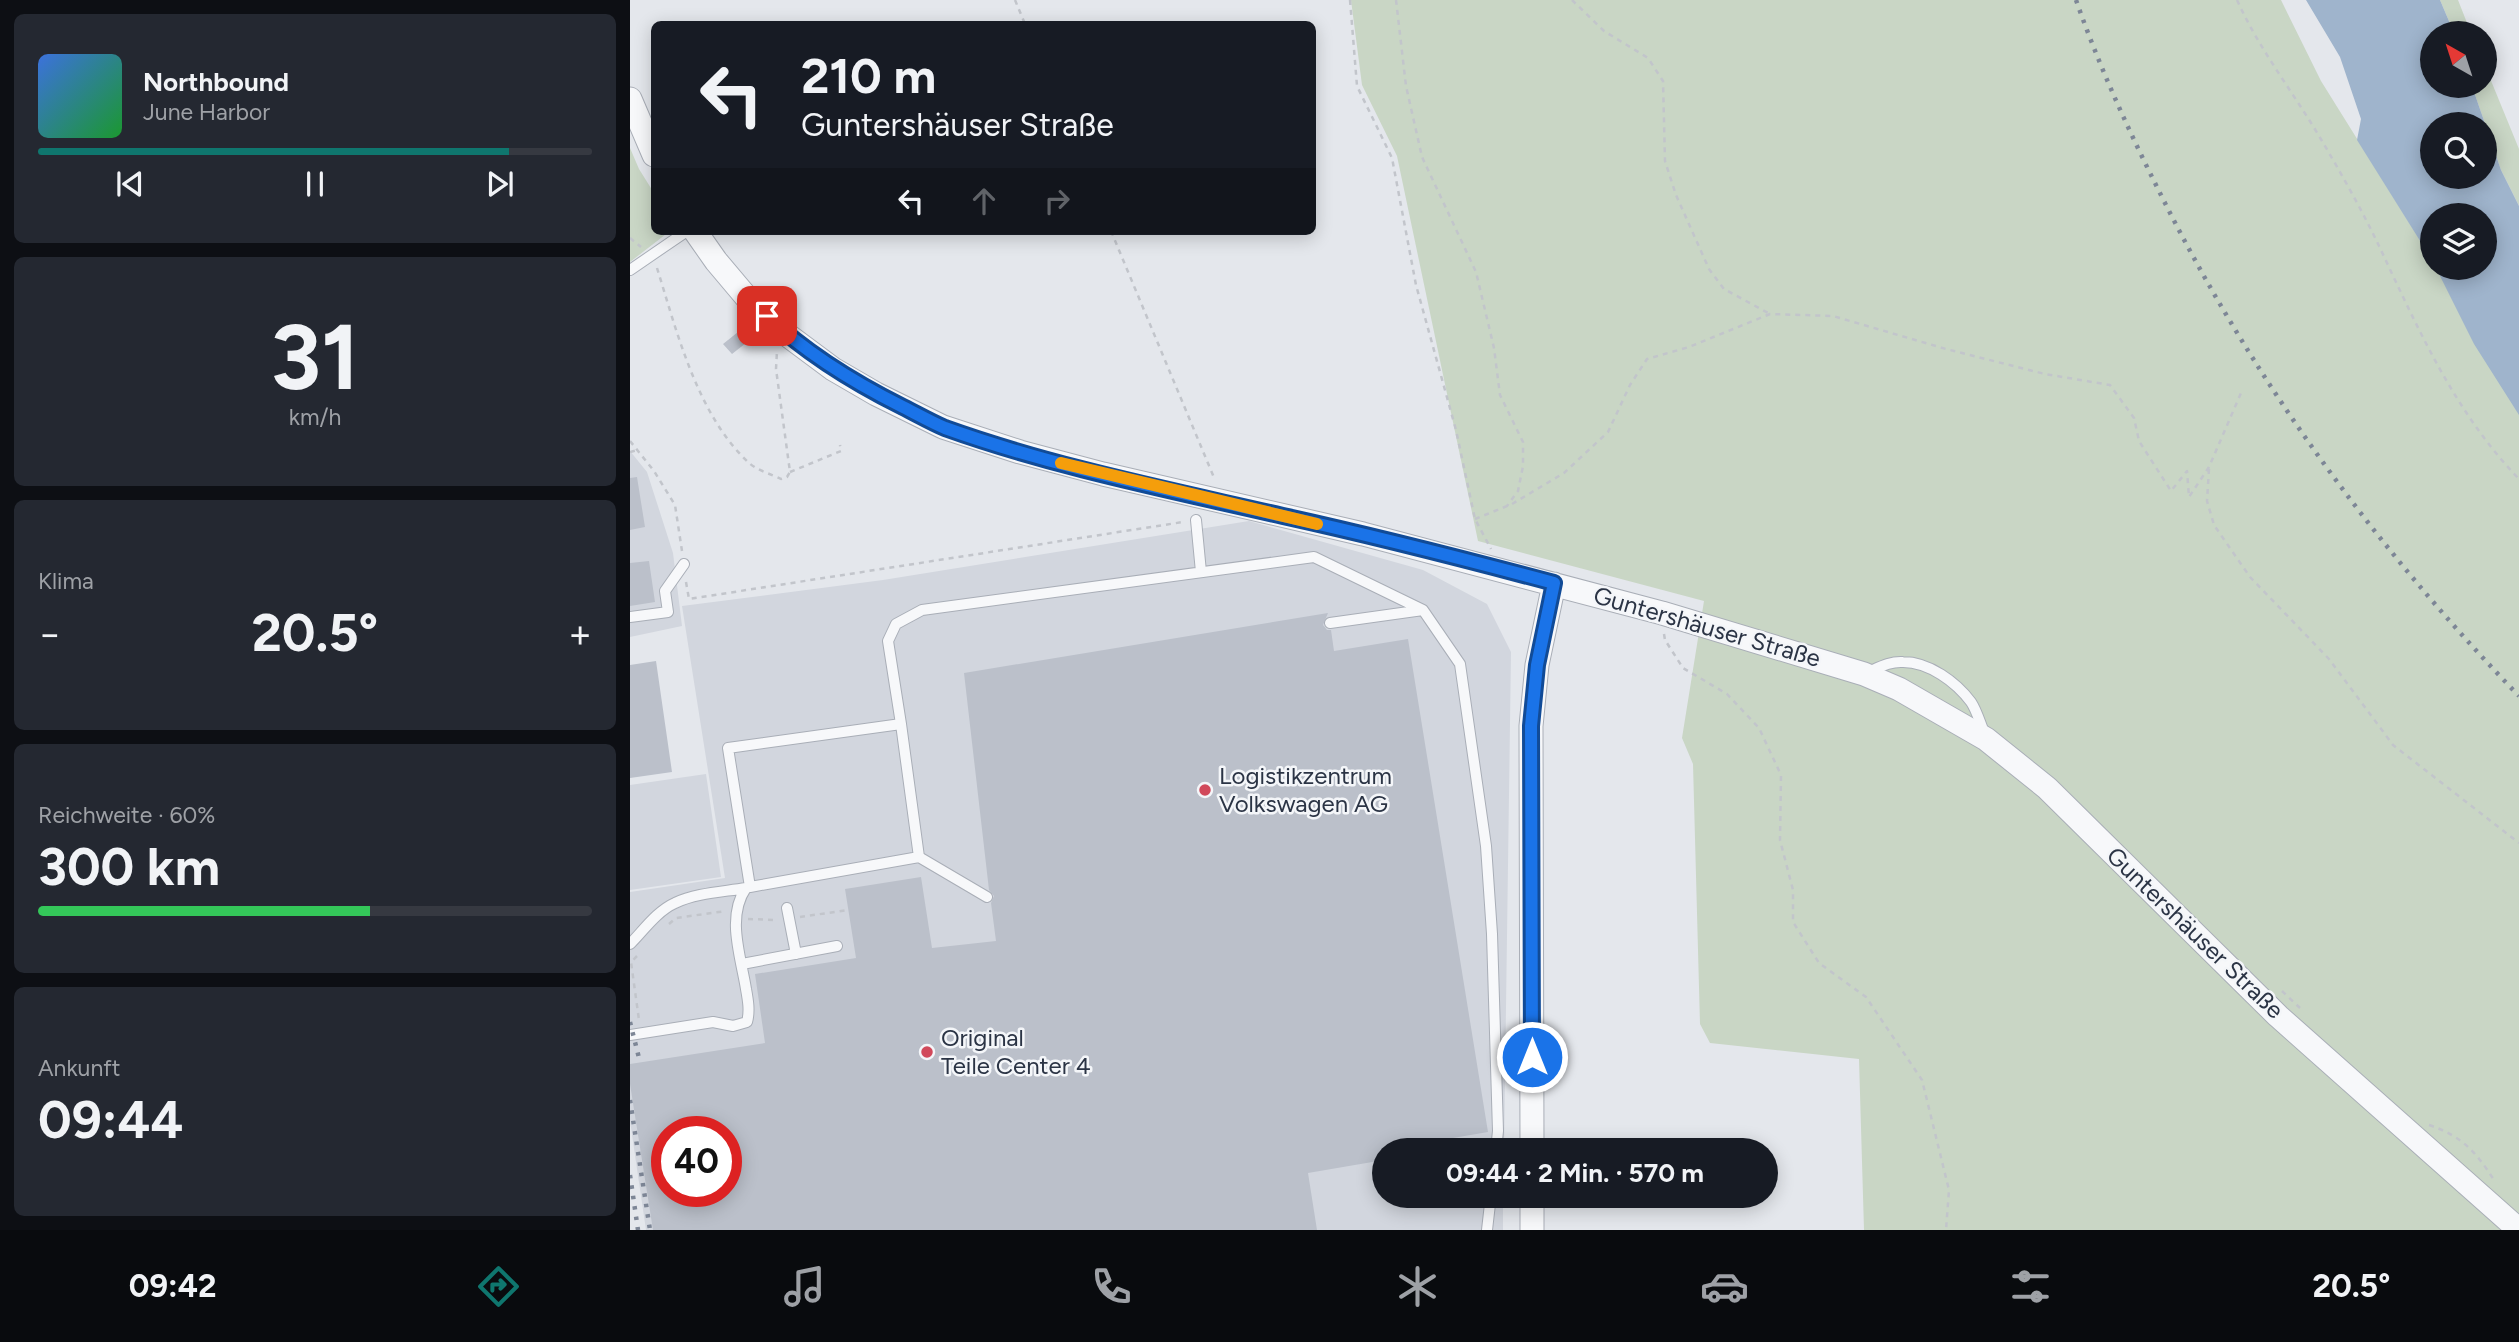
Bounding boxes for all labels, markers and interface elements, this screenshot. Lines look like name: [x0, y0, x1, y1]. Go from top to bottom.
north arrow: [2420, 21, 2497, 98]
map controls: [2420, 21, 2497, 280]
text: 210 m: [801, 46, 936, 105]
icon: left: [686, 49, 777, 140]
text: Northbound: [143, 66, 289, 98]
text: June Harbor: [143, 98, 270, 126]
text: Guntershäuser Straße: [801, 106, 1114, 144]
button: search: [2420, 112, 2497, 189]
icon: previous: [111, 165, 149, 203]
icon: pause: [296, 165, 334, 203]
icon: next: [481, 165, 519, 203]
icon: left: [892, 182, 930, 220]
icon: ahead: [965, 182, 1003, 220]
icon: right: [1038, 182, 1076, 220]
button: layers: [2420, 203, 2497, 280]
pin: [737, 286, 797, 346]
icon: arrive: [748, 297, 786, 335]
text: 31: [271, 303, 360, 412]
text: km/h: [289, 403, 341, 431]
text: Klima: [38, 567, 94, 595]
street label: Guntershäuser Straße: [1590, 580, 1824, 673]
text: 20.5°: [252, 602, 378, 664]
text: −: [38, 611, 62, 657]
text: +: [568, 611, 592, 657]
place label: Logistikzentrum Volkswagen AG: [1219, 761, 1392, 818]
marker: Logistikzentrum Volkswagen AG: [1197, 782, 1213, 798]
text: Reichweite · 60%: [38, 801, 215, 829]
text: 300 km: [38, 836, 220, 898]
street label: Guntershäuser Straße: [2101, 841, 2290, 1025]
position arrow: [1495, 1020, 1569, 1094]
place label: Original Teile Center 4: [941, 1023, 1091, 1080]
marker: Original Teile Center 4: [919, 1044, 935, 1060]
text: Ankunft: [38, 1054, 120, 1082]
text: 09:44: [38, 1089, 183, 1151]
speed limit sign: 40: [651, 1116, 742, 1207]
text: 09:44 · 2 Min. · 570 m: [1446, 1157, 1704, 1189]
icon: directions: [474, 1262, 523, 1311]
icon: music: [780, 1262, 829, 1311]
icon: phone: [1087, 1262, 1136, 1311]
icon: climate: [1393, 1262, 1442, 1311]
icon: car: [1700, 1262, 1749, 1311]
icon: filters: [2006, 1262, 2055, 1311]
text: 09:42: [129, 1267, 216, 1305]
text: 20.5°: [2312, 1267, 2390, 1305]

